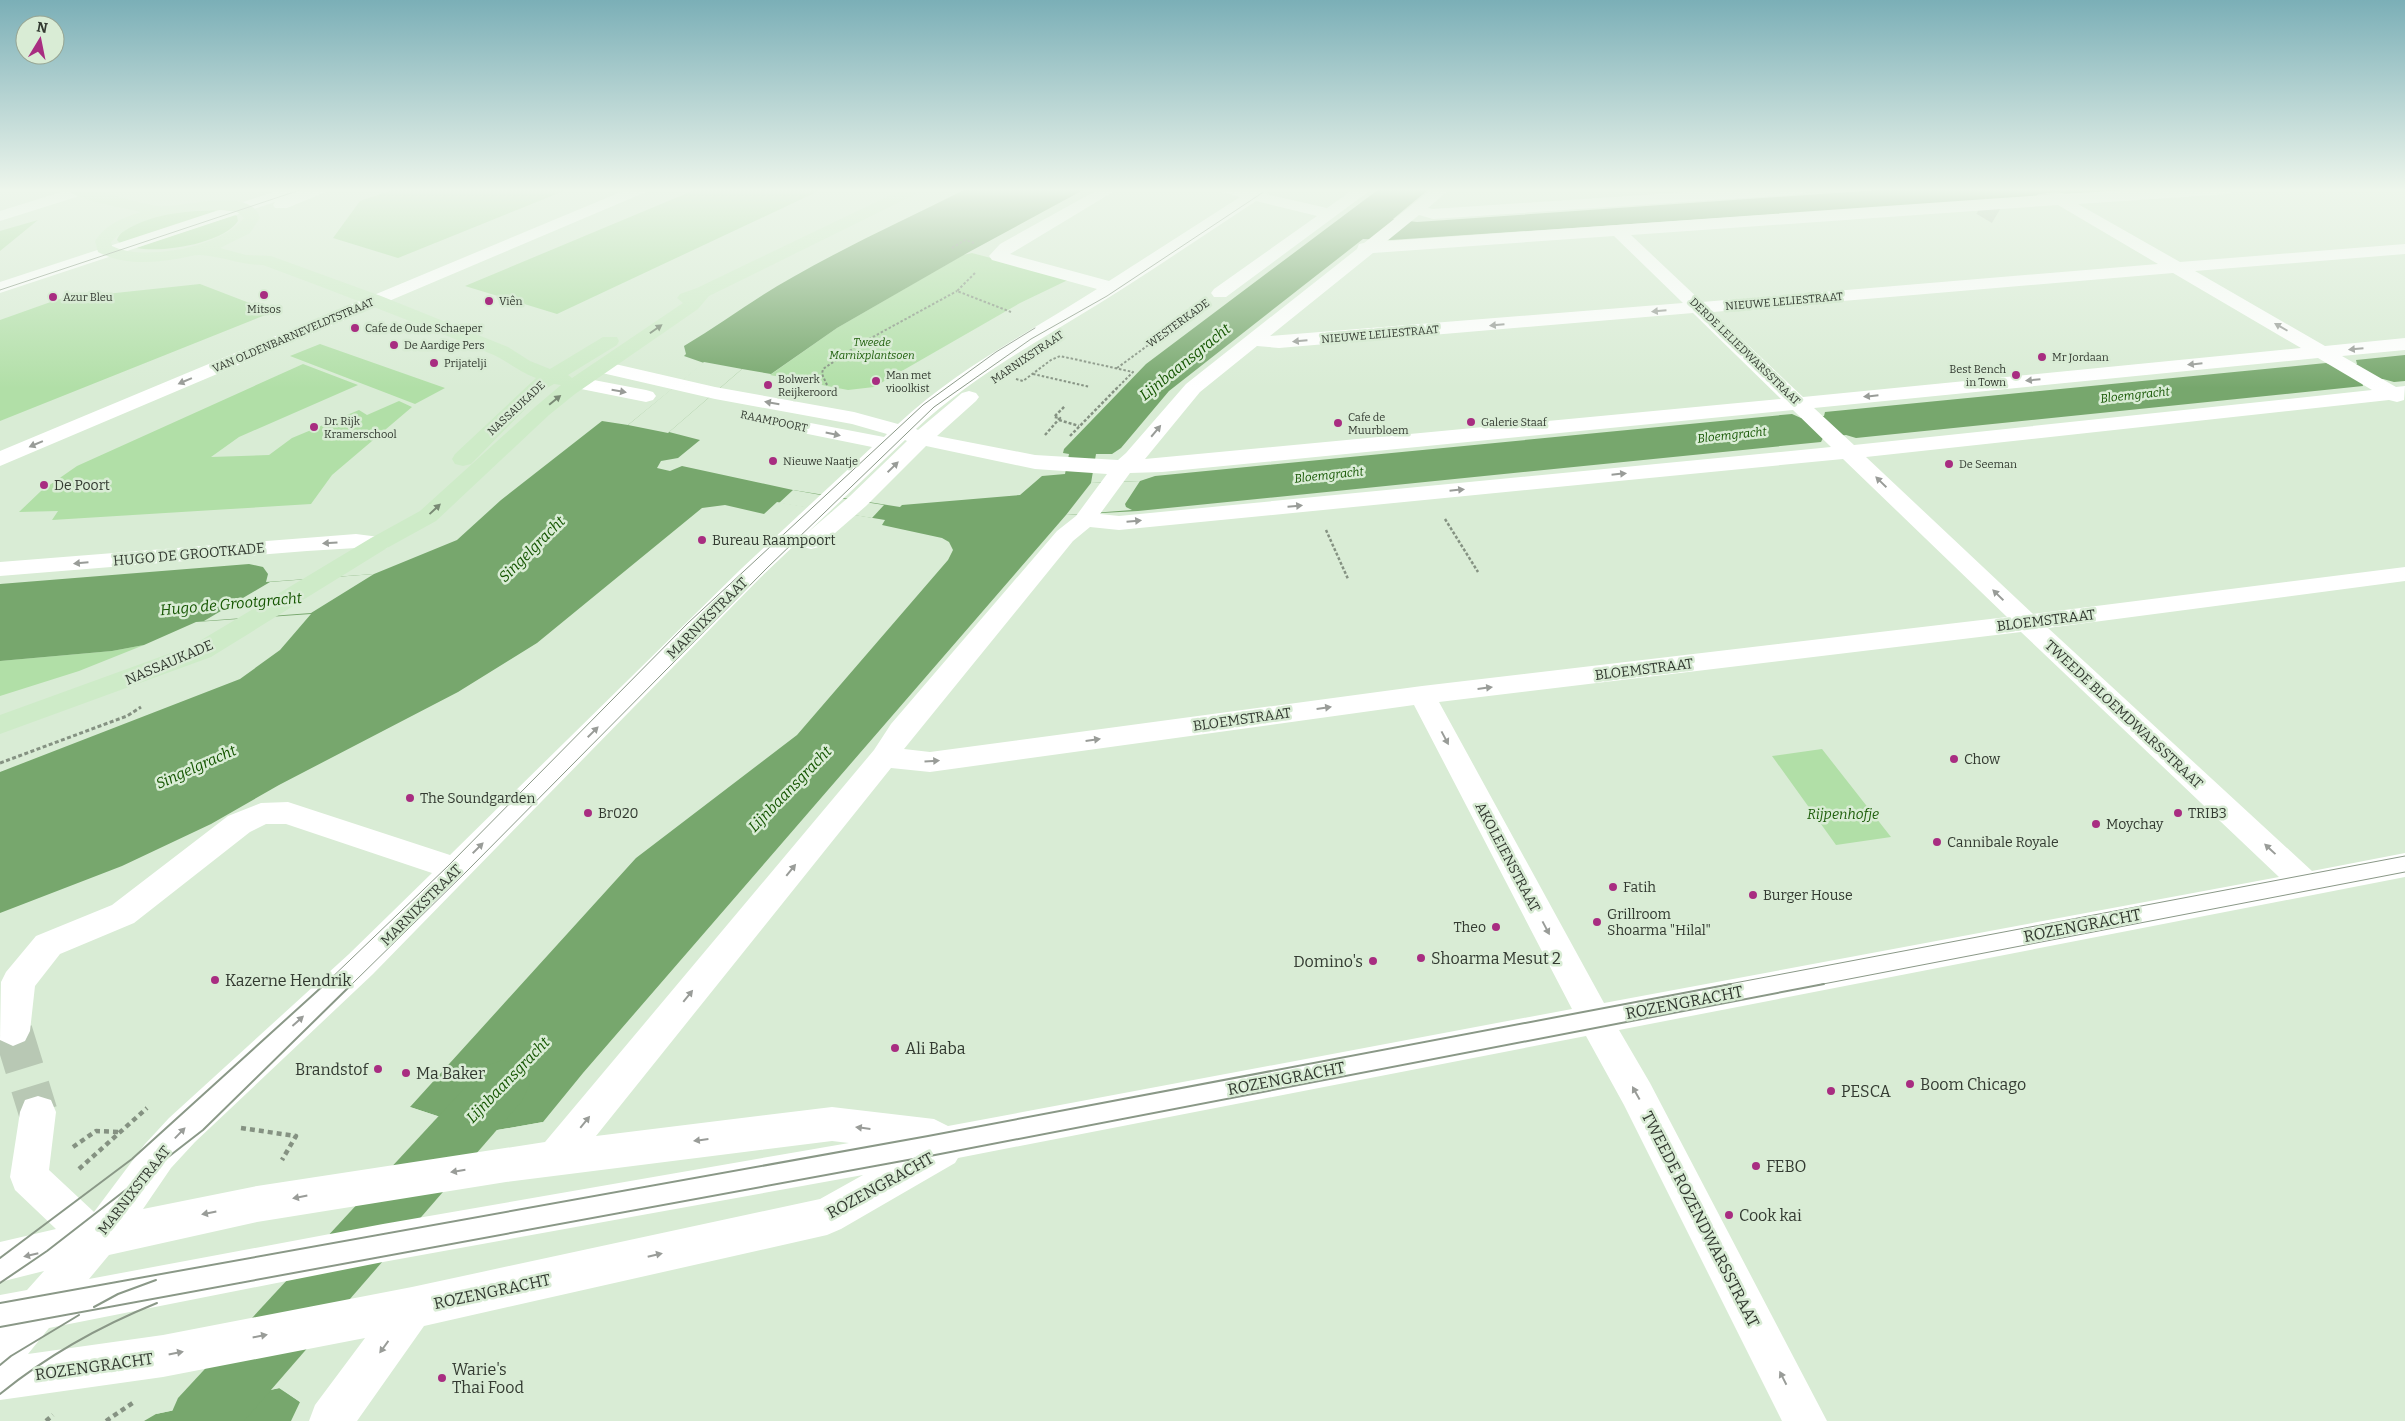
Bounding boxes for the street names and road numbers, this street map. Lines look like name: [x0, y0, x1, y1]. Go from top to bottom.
street label: NIEUWE LELIESTRAAT: [1725, 290, 1844, 313]
street label: VAN OLDENBARNEVELDTSTRAAT: [211, 295, 376, 375]
street label: DERDE LELIEDWARSSTRAAT: [1687, 295, 1803, 408]
street label: WESTERKADE: [1144, 296, 1212, 350]
street label: NIEUWE LELIESTRAAT: [1321, 323, 1440, 346]
street label: MARNIXSTRAAT: [989, 328, 1066, 386]
street label: NASSAUKADE: [485, 378, 548, 438]
street label: RAAMPOORT: [739, 408, 809, 435]
street label: HUGO DE GROOTKADE: [112, 539, 266, 570]
street label: MARNIXSTRAAT: [663, 574, 751, 662]
street label: BLOEMSTRAAT: [1996, 606, 2096, 635]
street label: NASSAUKADE: [123, 636, 216, 689]
street label: TWEEDE BLOEMDWARSSTRAAT: [2041, 637, 2206, 792]
street label: BLOEMSTRAAT: [1594, 655, 1694, 684]
street label: BLOEMSTRAAT: [1192, 704, 1292, 735]
street label: AKOLEIENSTRAAT: [1471, 799, 1544, 915]
street label: MARNIXSTRAAT: [377, 861, 465, 949]
street label: ROZENGRACHT: [2022, 905, 2142, 946]
street label: ROZENGRACHT: [1624, 982, 1744, 1023]
street label: ROZENGRACHT: [1226, 1058, 1346, 1099]
street label: TWEEDE ROZENDWARSSTRAAT: [1638, 1108, 1763, 1330]
street label: MARNIXSTRAAT: [95, 1143, 174, 1238]
street label: ROZENGRACHT: [824, 1148, 937, 1223]
street label: ROZENGRACHT: [432, 1270, 552, 1313]
street label: ROZENGRACHT: [34, 1349, 154, 1384]

